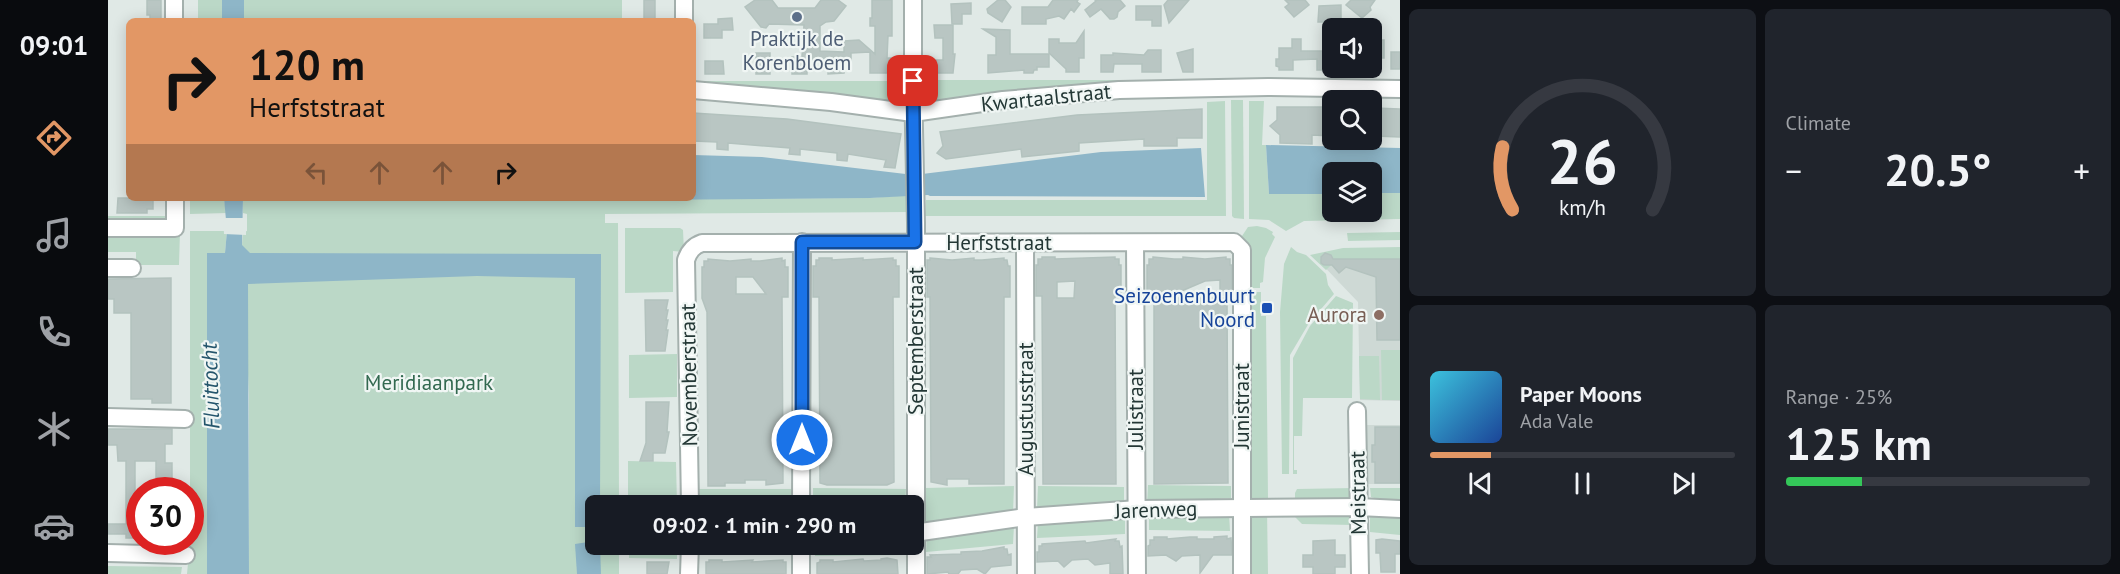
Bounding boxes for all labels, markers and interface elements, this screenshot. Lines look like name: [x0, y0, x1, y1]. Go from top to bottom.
marker: Praktijk de Korenbloem: [790, 10, 804, 24]
map controls: [1322, 18, 1382, 222]
button: sound: [1322, 18, 1382, 78]
place label: Praktijk de Korenbloem: [743, 25, 851, 76]
text: 09:01: [20, 28, 88, 62]
text: 120 m: [249, 37, 365, 92]
icon: right: [150, 42, 228, 120]
pin: [887, 55, 938, 106]
icon: arrive: [896, 64, 929, 97]
street label: Kwartaalstraat: [980, 77, 1112, 118]
text: Herfststraat: [249, 90, 385, 124]
button: search: [1322, 90, 1382, 150]
text: Climate: [1786, 110, 1851, 136]
icon: directions: [33, 117, 75, 159]
text: 26: [1547, 120, 1618, 201]
text: 20.5°: [1884, 140, 1991, 198]
text: −: [1786, 149, 1802, 192]
text: +: [2073, 149, 2090, 192]
icon: left: [300, 156, 333, 189]
icon: ahead: [363, 156, 396, 189]
icon: ahead: [426, 156, 459, 189]
icon: right: [489, 156, 522, 189]
button: layers: [1322, 162, 1382, 222]
text: km/h: [1559, 193, 1606, 221]
icon: music: [33, 214, 75, 256]
street label: Herfststraat: [946, 229, 1052, 256]
street label: Septemberstraat: [902, 267, 929, 415]
place label: Seizoenenbuurt Noord: [1114, 282, 1255, 333]
marker: Seizoenenbuurt Noord: [1260, 301, 1274, 315]
place label: Aurora: [1307, 301, 1367, 328]
street label: Novemberstraat: [674, 303, 703, 447]
marker: Aurora: [1372, 308, 1386, 322]
icon: phone: [33, 311, 75, 353]
water label: Fluittocht: [194, 341, 225, 430]
street label: Augustusstraat: [1012, 342, 1039, 476]
street label: Junistraat: [1228, 363, 1255, 450]
park label: Meridiaanpark: [365, 369, 493, 396]
street label: Julistraat: [1122, 369, 1149, 450]
text: Paper Moons: [1520, 380, 1642, 408]
text: Range · 25%: [1786, 384, 1892, 410]
icon: climate: [33, 408, 75, 450]
position arrow: [770, 408, 834, 472]
text: Ada Vale: [1520, 408, 1593, 434]
text: 125 km: [1786, 414, 1932, 472]
street label: Meistraat: [1343, 451, 1372, 535]
icon: previous: [1464, 467, 1497, 500]
icon: pause: [1566, 467, 1599, 500]
icon: next: [1667, 467, 1700, 500]
speed limit sign: 30: [126, 477, 204, 555]
street label: Jarenweg: [1113, 495, 1198, 524]
icon: car: [33, 505, 75, 547]
text: 09:02 · 1 min · 290 m: [653, 511, 856, 539]

